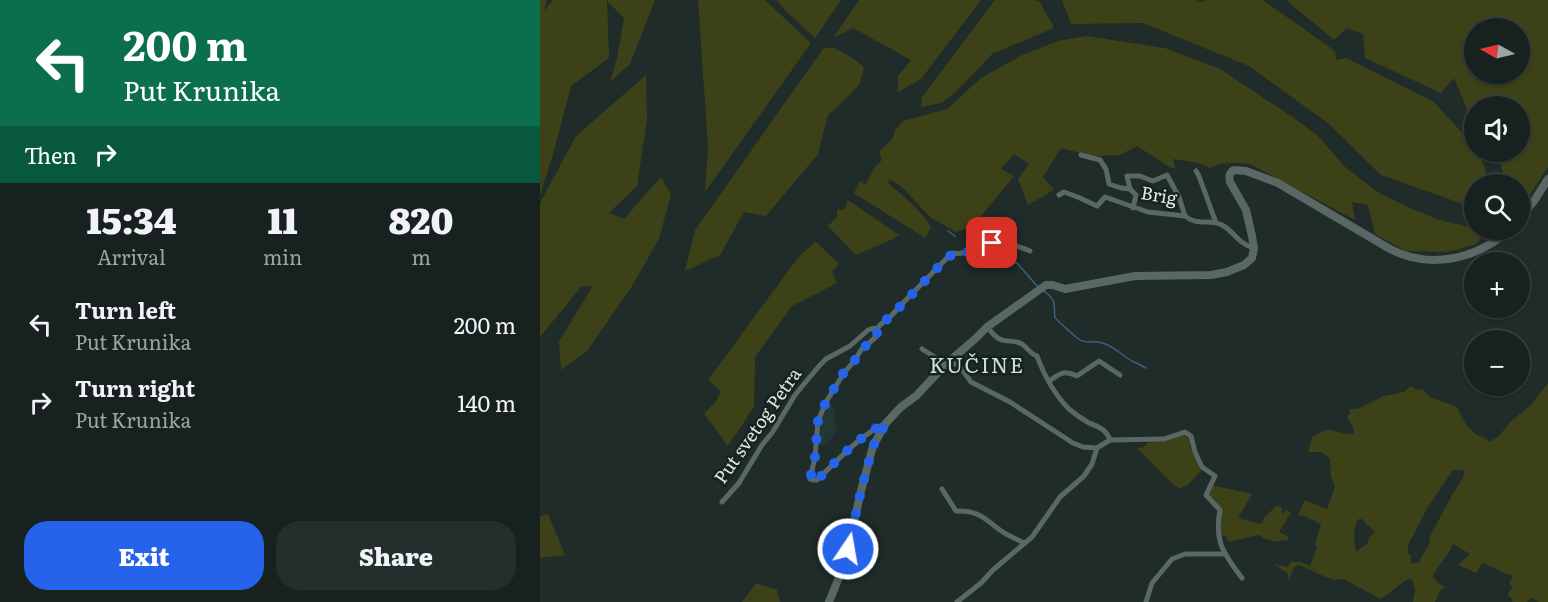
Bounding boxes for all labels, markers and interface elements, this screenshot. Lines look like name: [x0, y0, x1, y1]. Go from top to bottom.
text: 200 m: [123, 12, 248, 74]
north arrow: [1464, 18, 1530, 84]
map controls: [1464, 18, 1530, 396]
icon: left: [24, 24, 102, 102]
text: Put Krunika: [123, 69, 280, 109]
button: sound: [1464, 96, 1530, 162]
text: Then: [24, 138, 77, 171]
icon: right: [89, 138, 122, 171]
button: search: [1464, 174, 1530, 240]
street label: Brig: [1139, 178, 1180, 211]
text: 15:34: [86, 192, 177, 245]
text: 11: [268, 192, 298, 245]
text: 820: [389, 192, 454, 245]
pin: [966, 217, 1017, 268]
icon: arrive: [975, 226, 1008, 259]
text: Arrival: [97, 241, 166, 271]
text: min: [263, 241, 302, 271]
text: m: [411, 241, 431, 271]
button: +: [1464, 252, 1530, 318]
text: Turn left: [75, 293, 176, 326]
icon: left: [24, 308, 57, 341]
text: 200 m: [454, 308, 516, 341]
text: Put Krunika: [75, 326, 191, 356]
button: −: [1464, 330, 1530, 396]
district label: KUČINE: [929, 348, 1025, 379]
street label: Put svetog Petra: [707, 361, 807, 489]
text: Turn right: [75, 371, 195, 404]
icon: right: [24, 386, 57, 419]
text: 140 m: [457, 386, 516, 419]
text: Put Krunika: [75, 404, 191, 434]
position arrow: [816, 517, 880, 581]
button: Exit: [24, 521, 264, 590]
button: Share: [276, 521, 516, 590]

